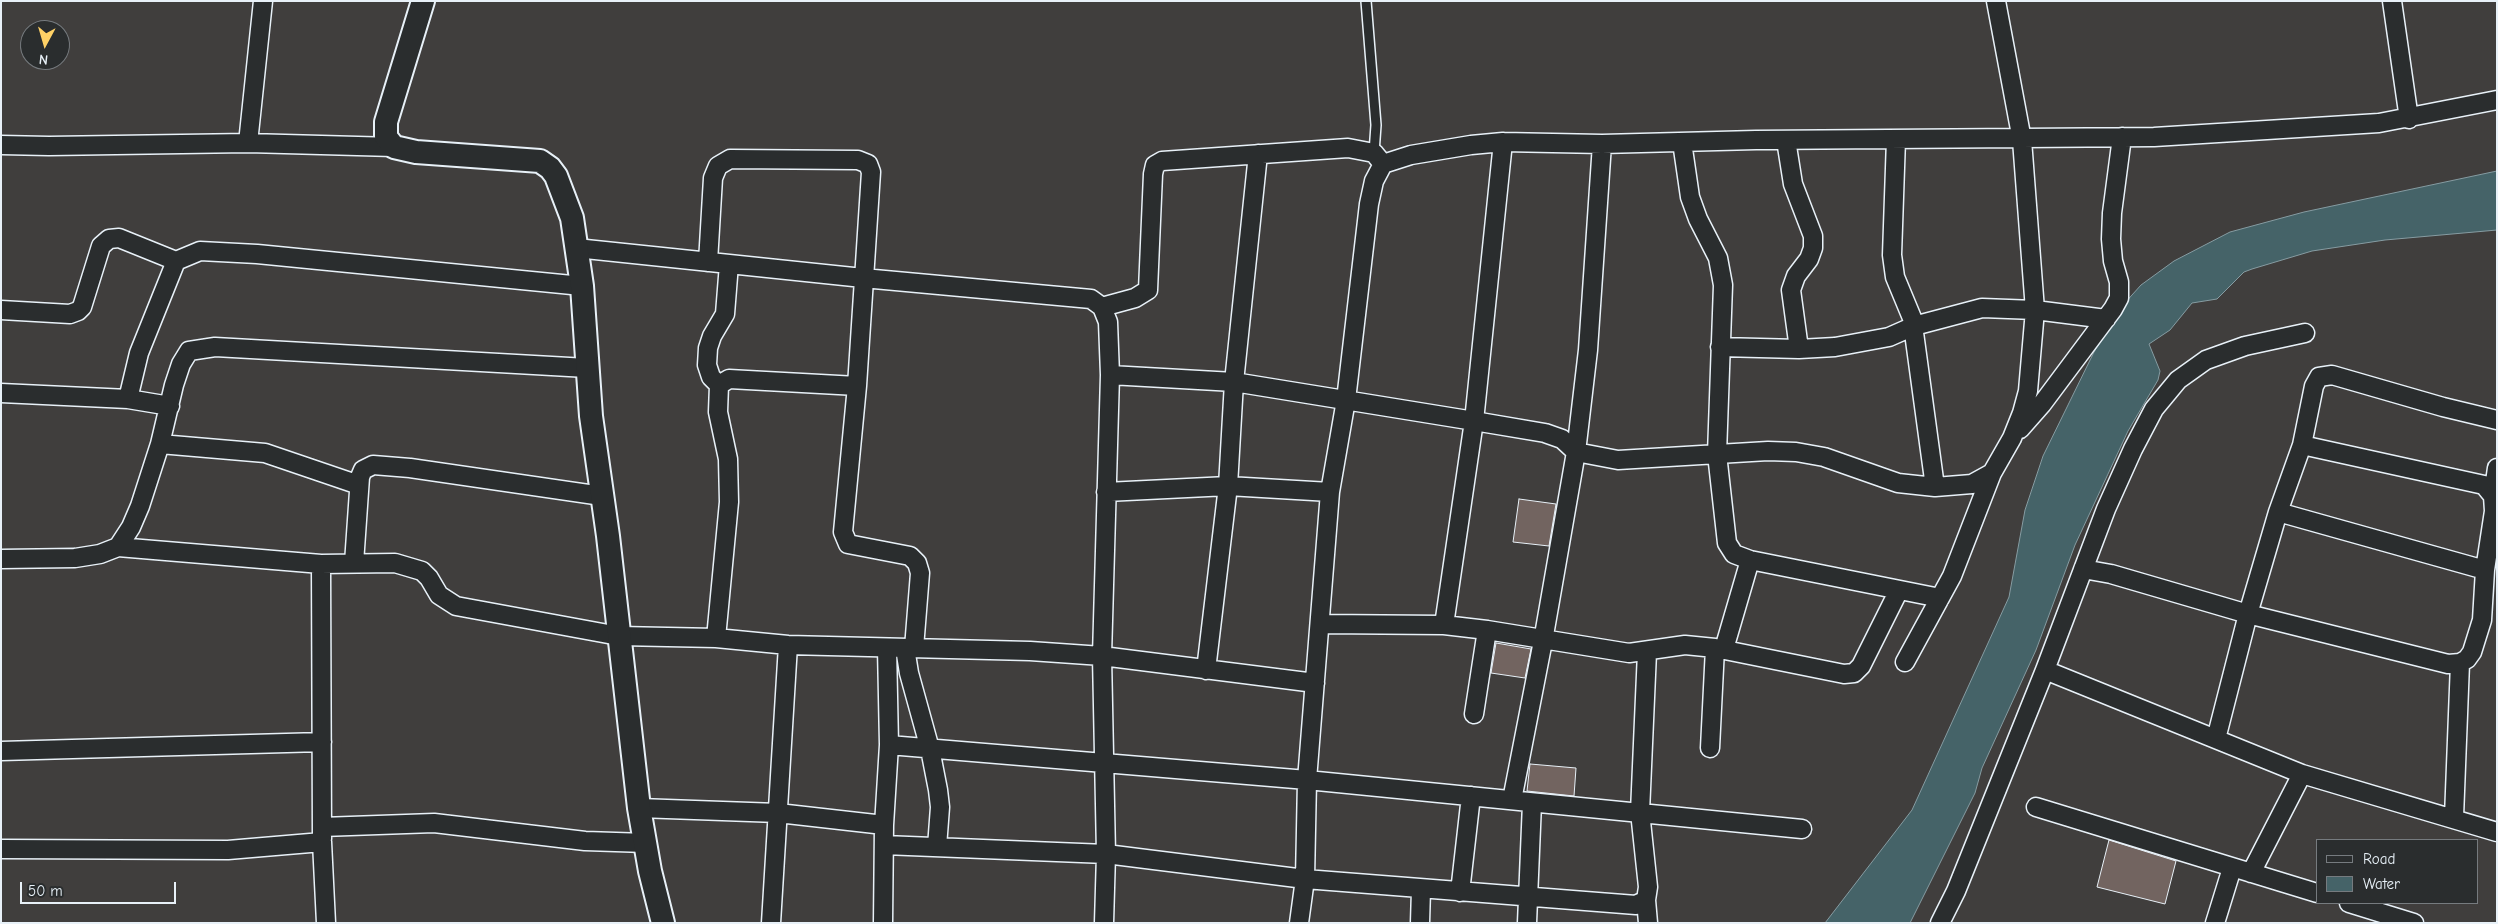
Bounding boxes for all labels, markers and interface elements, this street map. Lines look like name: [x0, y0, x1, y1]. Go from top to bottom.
north arrow: [20, 20, 70, 70]
text: N: [38, 50, 49, 68]
legend: [2316, 839, 2478, 904]
text: Road: [2363, 850, 2395, 868]
scale bar: [22, 872, 179, 904]
text: Water: [2363, 875, 2400, 893]
text: 50 m: [28, 882, 63, 900]

